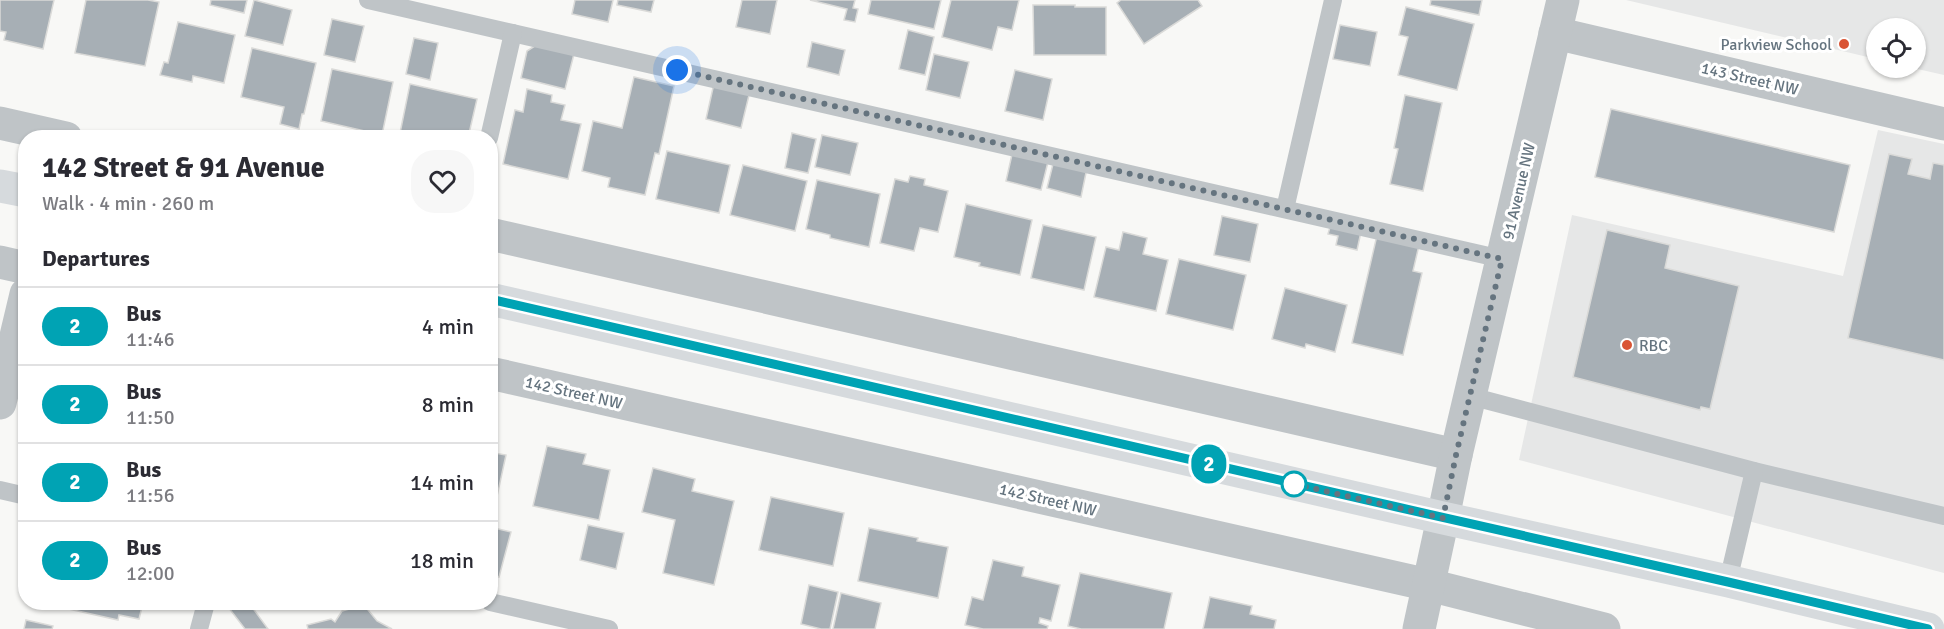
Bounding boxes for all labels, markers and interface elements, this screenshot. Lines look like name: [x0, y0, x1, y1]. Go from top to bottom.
map controls: [1866, 18, 1926, 78]
button: locate: [1866, 18, 1926, 78]
place label: Parkview School: [1720, 35, 1832, 55]
marker: Parkview School: [1837, 37, 1851, 51]
your location: [662, 55, 692, 85]
street label: 143 Street NW: [1699, 58, 1801, 100]
street label: 91 Avenue NW: [1498, 140, 1540, 242]
button: heart: [411, 150, 474, 213]
text: 142 Street & 91 Avenue: [42, 151, 325, 185]
text: Walk · 4 min · 260 m: [42, 191, 214, 216]
text: Departures: [42, 245, 150, 272]
text: Bus: [126, 300, 161, 327]
text: 2: [69, 313, 81, 339]
text: 4 min: [422, 313, 474, 340]
text: 11:46: [126, 327, 175, 352]
place label: RBC: [1639, 336, 1668, 356]
marker: RBC: [1620, 338, 1634, 352]
street label: 142 Street NW: [523, 372, 625, 414]
text: Bus: [126, 378, 161, 405]
text: 2: [69, 391, 81, 417]
text: 8 min: [422, 391, 474, 418]
text: 11:50: [126, 405, 175, 430]
line badge: 2: [1190, 444, 1228, 484]
text: 2: [1203, 451, 1215, 477]
text: Bus: [126, 456, 161, 483]
text: 2: [69, 469, 81, 495]
text: 14 min: [410, 469, 474, 496]
unlabelled marker: [1281, 471, 1307, 497]
street label: 142 Street NW: [997, 479, 1099, 521]
text: 11:56: [126, 483, 175, 508]
text: Bus: [126, 534, 161, 561]
text: 2: [69, 547, 81, 573]
text: 18 min: [410, 547, 474, 574]
text: 12:00: [126, 561, 175, 586]

